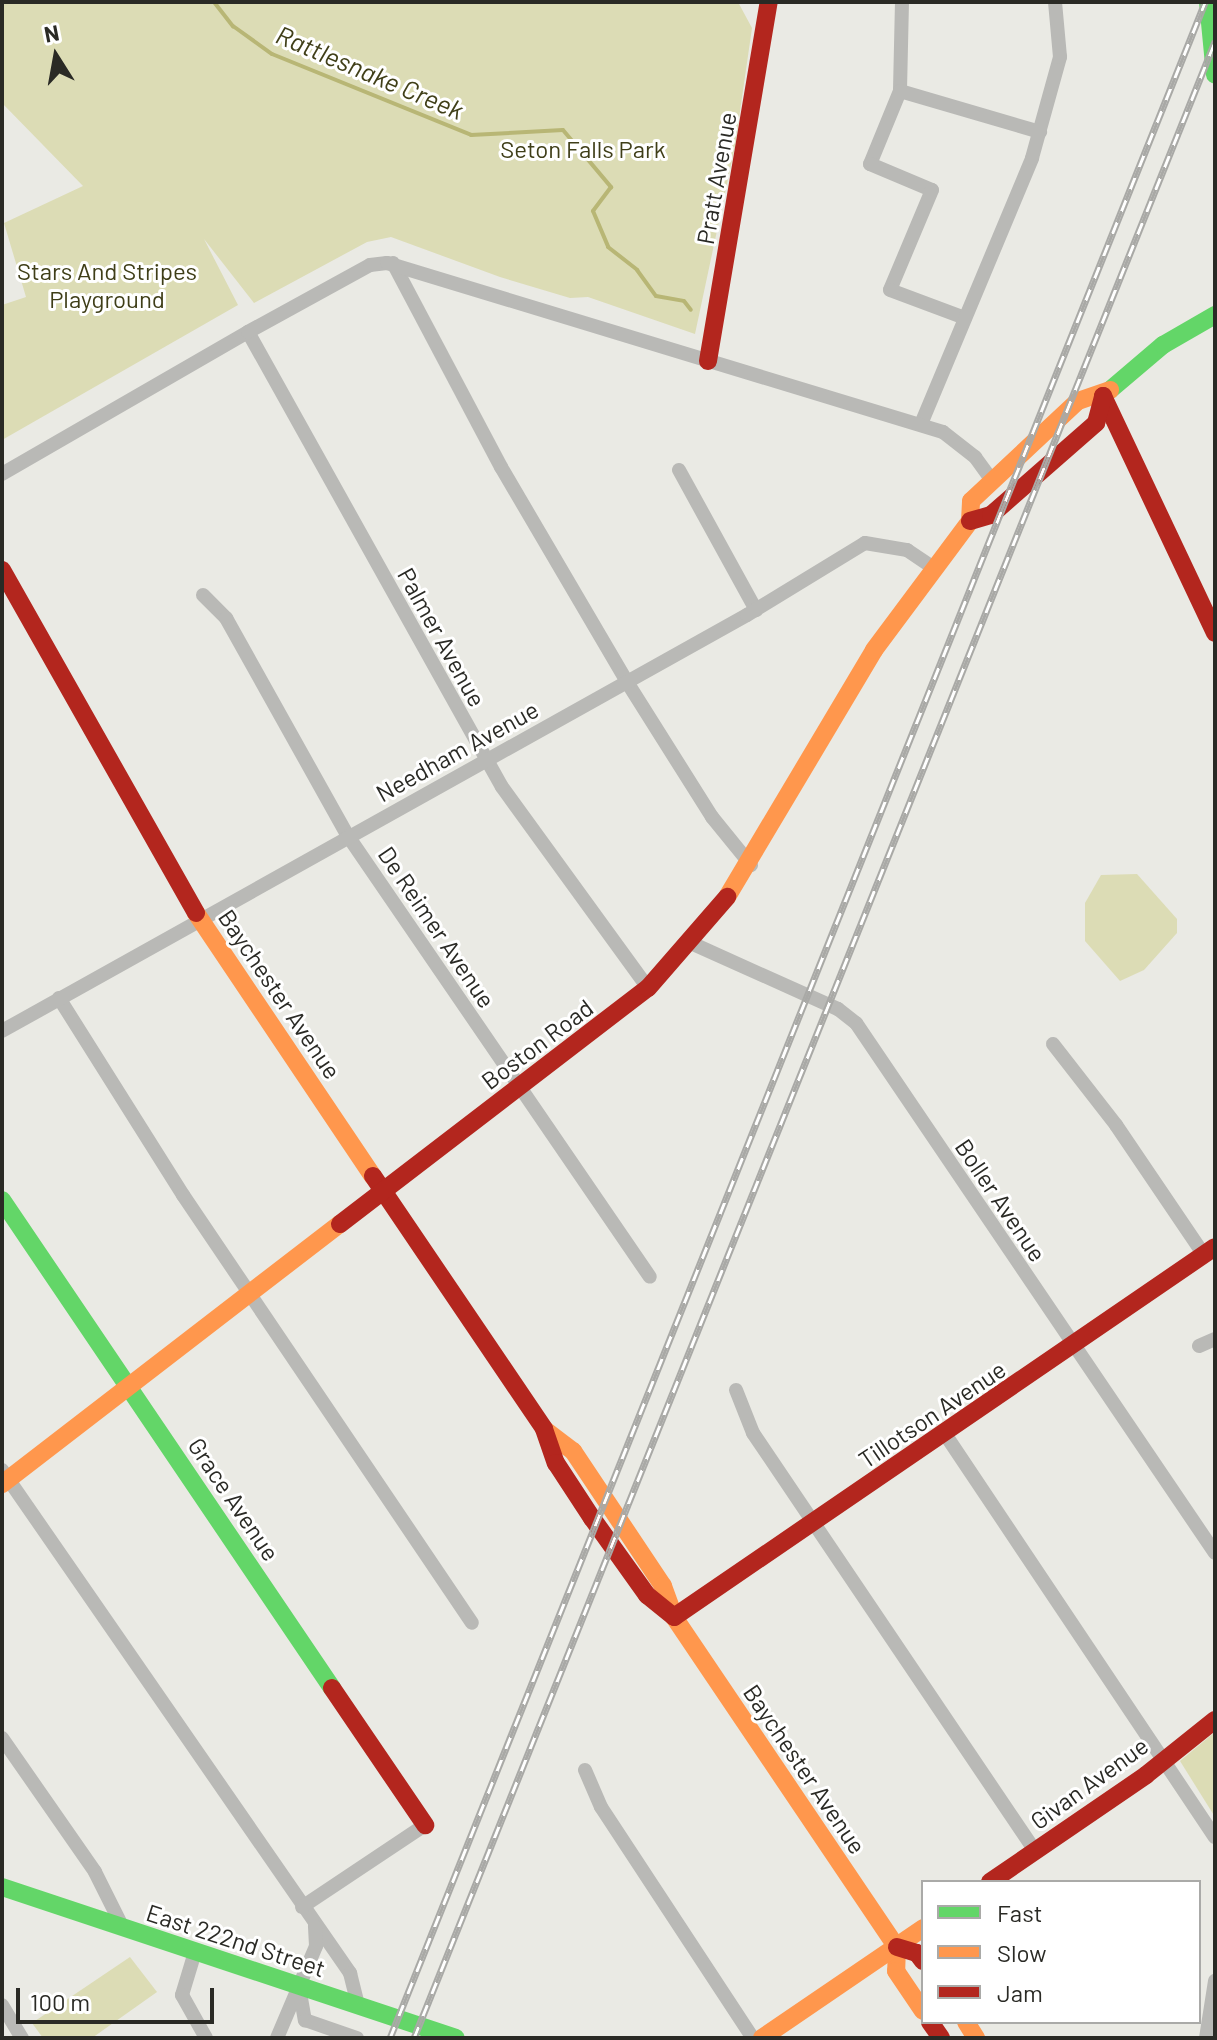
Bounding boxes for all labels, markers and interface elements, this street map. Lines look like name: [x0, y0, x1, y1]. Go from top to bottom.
north arrow: [16, 16, 96, 96]
text: N: [42, 18, 61, 47]
water label: Rattlesnake Creek: [272, 18, 468, 126]
street label: Pratt Avenue: [690, 110, 742, 246]
park label: Seton Falls Park: [500, 135, 666, 163]
park label: Stars And Stripes Playground: [17, 257, 197, 313]
street label: Palmer Avenue: [392, 563, 492, 711]
street label: Needham Avenue: [371, 695, 543, 807]
street label: De Reimer Avenue: [372, 841, 502, 1013]
street label: Baychester Avenue: [213, 904, 347, 1084]
street label: Boston Road: [476, 993, 598, 1095]
street label: Boller Avenue: [949, 1133, 1053, 1267]
street label: Tillotson Avenue: [853, 1354, 1011, 1474]
street label: Grace Avenue: [182, 1432, 286, 1566]
street label: Baychester Avenue: [738, 1679, 872, 1859]
street label: Givan Avenue: [1025, 1731, 1153, 1835]
legend: [921, 1880, 1201, 2024]
street label: East 222nd Street: [143, 1897, 329, 1983]
text: Fast: [997, 1898, 1042, 1927]
text: Slow: [997, 1938, 1046, 1967]
scale bar: [20, 1972, 218, 2022]
text: Jam: [997, 1978, 1043, 2007]
text: 100 m: [30, 1987, 90, 2016]

